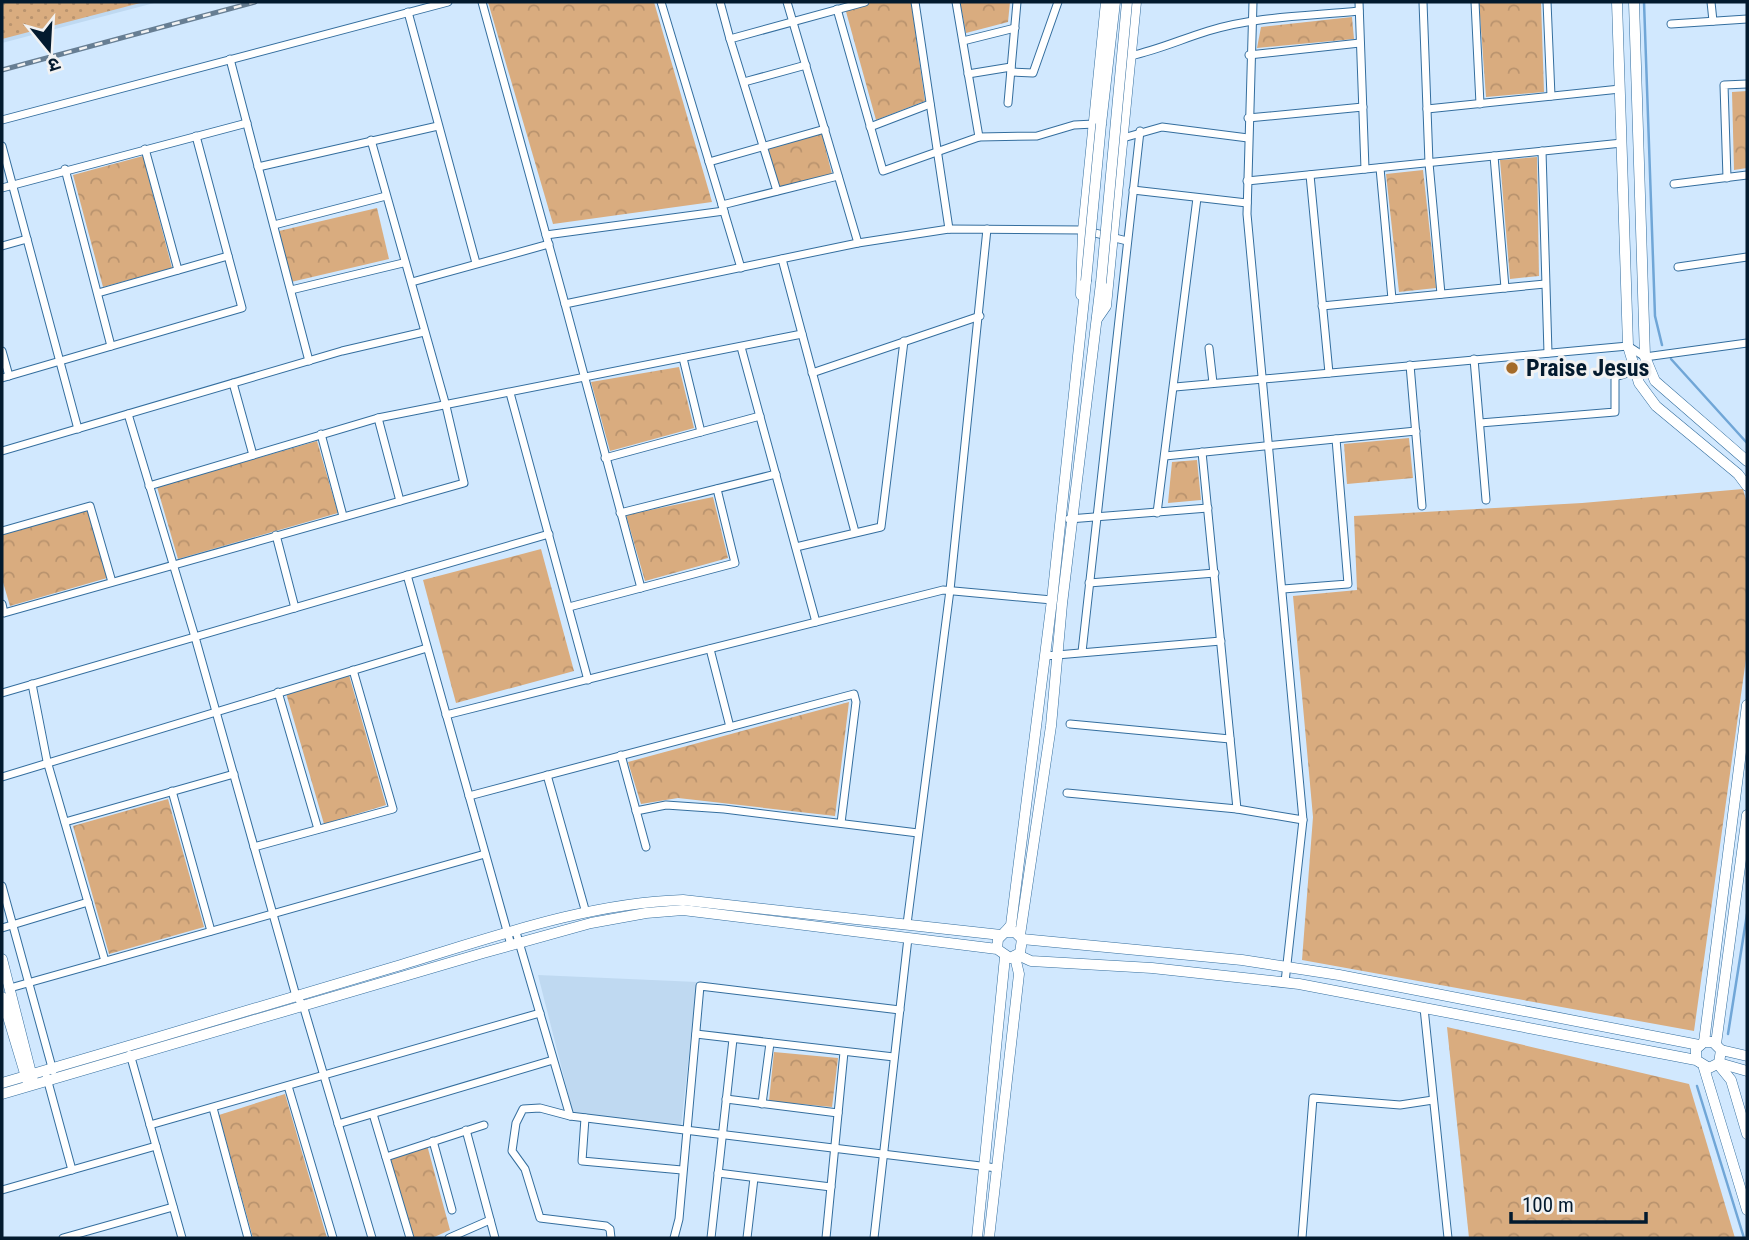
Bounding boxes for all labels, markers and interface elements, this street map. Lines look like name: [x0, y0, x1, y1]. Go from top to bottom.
north arrow: [14, 14, 84, 84]
text: उ: [44, 52, 63, 78]
place label: Praise Jesus: [1526, 354, 1649, 382]
marker: Praise Jesus: [1504, 360, 1520, 376]
scale bar: [1511, 1180, 1646, 1224]
text: 100 m: [1522, 1193, 1574, 1217]

